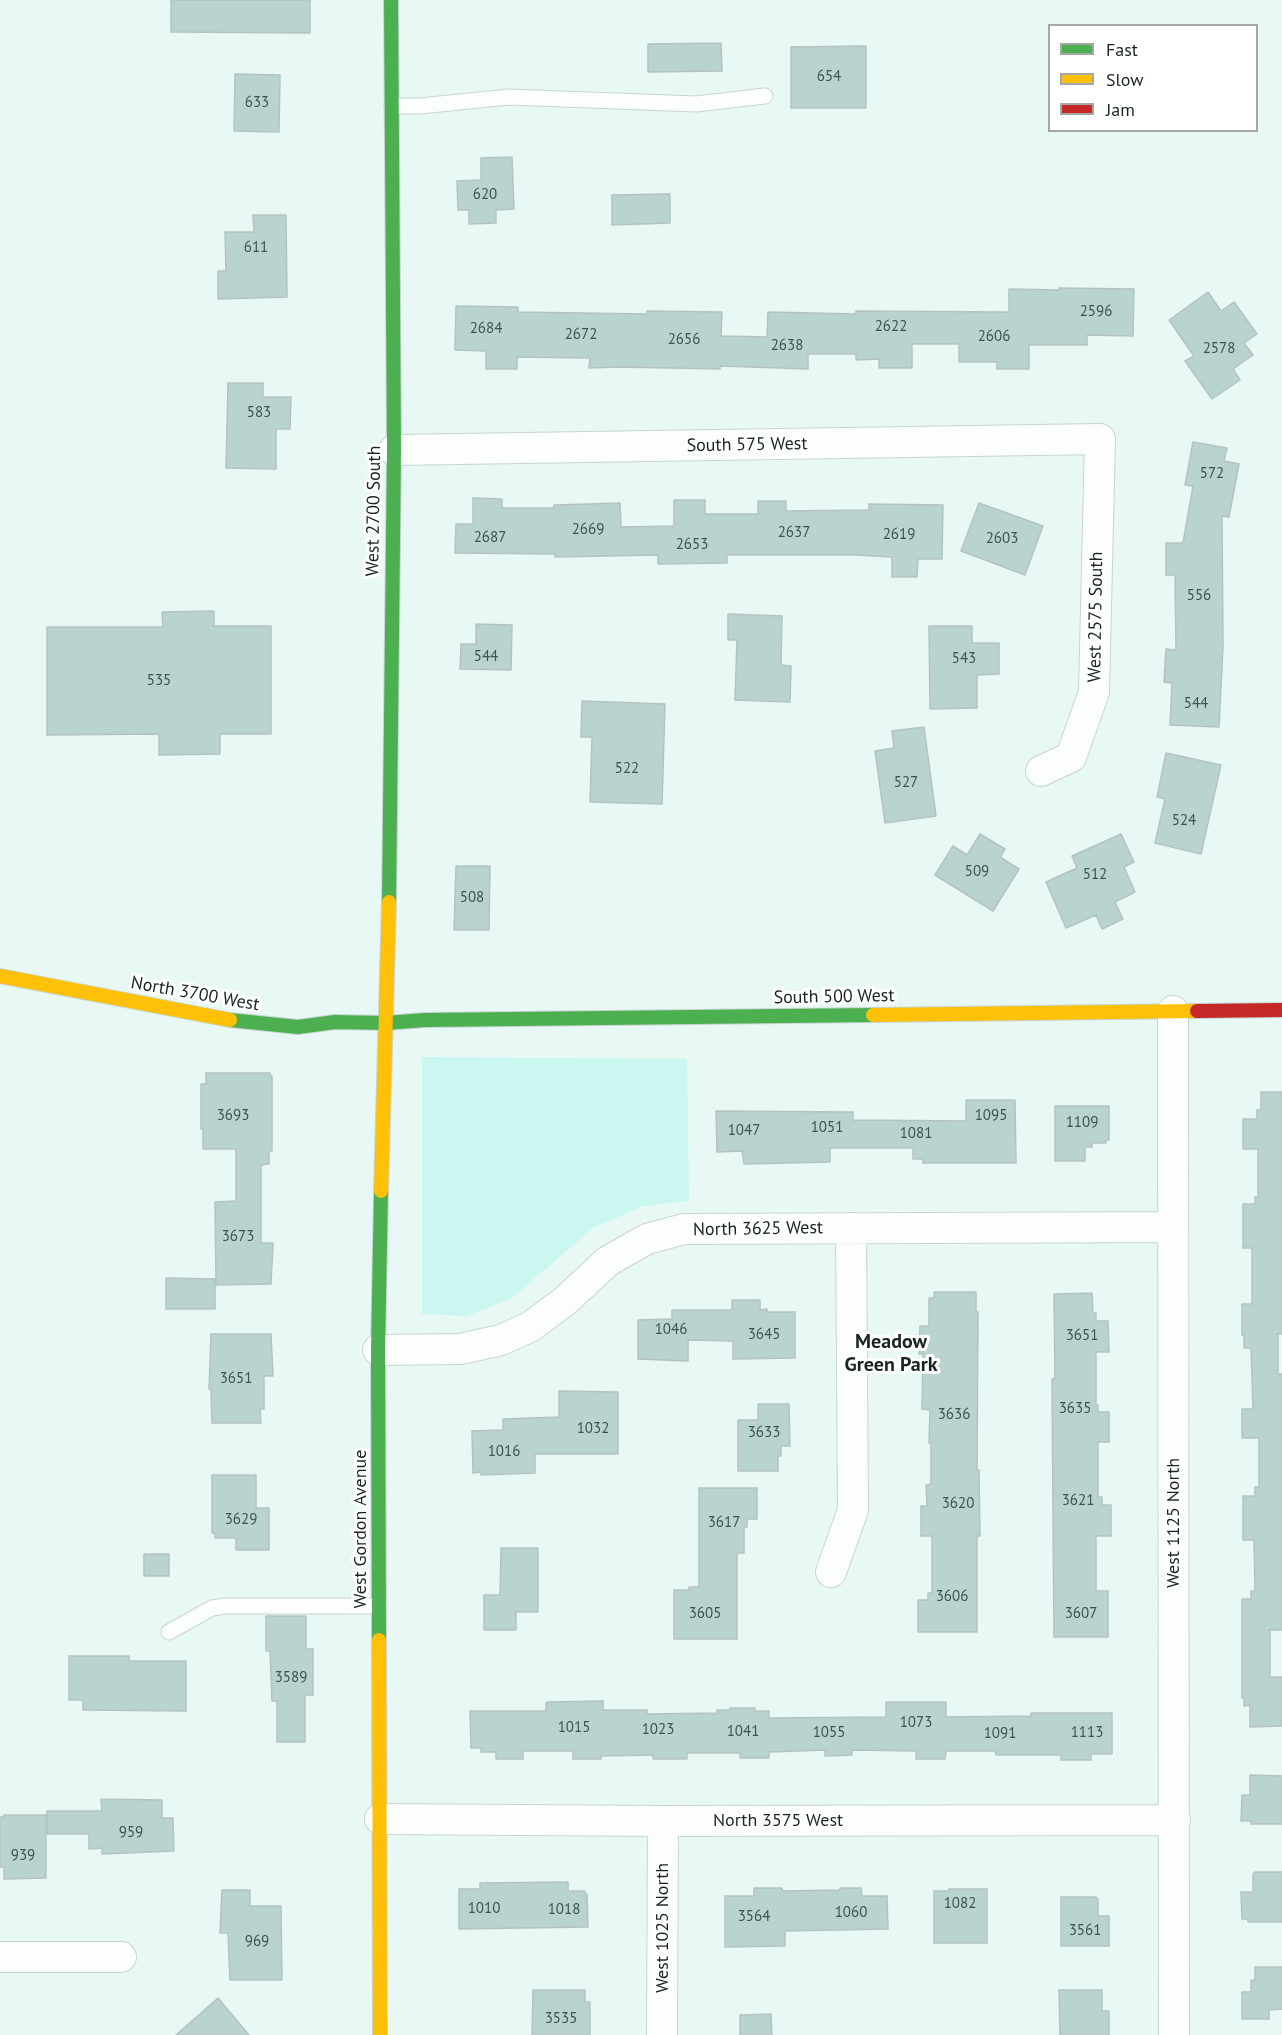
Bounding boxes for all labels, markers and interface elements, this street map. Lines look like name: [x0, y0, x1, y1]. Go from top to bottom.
legend: [1048, 24, 1258, 132]
text: Fast: [1106, 38, 1138, 61]
house number: 654: [817, 68, 841, 86]
text: Slow: [1106, 68, 1144, 91]
house number: 633: [245, 94, 269, 112]
text: Jam: [1106, 98, 1135, 121]
house number: 620: [473, 186, 497, 204]
house number: 611: [244, 239, 268, 257]
house number: 2596: [1080, 303, 1112, 321]
house number: 2622: [875, 318, 907, 336]
house number: 2684: [470, 320, 502, 338]
house number: 2672: [565, 326, 597, 344]
house number: 2606: [978, 328, 1010, 346]
house number: 2656: [668, 331, 700, 349]
house number: 2638: [771, 337, 803, 355]
house number: 2578: [1203, 340, 1235, 358]
house number: 583: [247, 404, 271, 422]
street label: South 575 West: [686, 433, 808, 457]
street label: West 2700 South: [362, 445, 386, 577]
house number: 572: [1200, 465, 1224, 483]
house number: 2669: [572, 521, 604, 539]
house number: 2637: [778, 524, 810, 542]
house number: 2619: [883, 526, 915, 544]
house number: 2687: [474, 529, 506, 547]
house number: 2603: [986, 530, 1018, 548]
house number: 2653: [676, 536, 708, 554]
street label: West 2575 South: [1084, 551, 1108, 683]
house number: 556: [1187, 587, 1211, 605]
house number: 544: [474, 648, 498, 666]
house number: 543: [952, 650, 976, 668]
house number: 535: [147, 672, 171, 690]
house number: 544: [1184, 695, 1208, 713]
house number: 522: [615, 760, 639, 778]
house number: 527: [894, 774, 918, 792]
house number: 524: [1172, 812, 1196, 830]
house number: 509: [965, 863, 989, 881]
house number: 512: [1083, 866, 1107, 884]
house number: 508: [460, 889, 484, 907]
street label: North 3700 West: [129, 972, 261, 1016]
street label: South 500 West: [773, 985, 895, 1009]
house number: 3693: [217, 1107, 249, 1125]
house number: 1095: [975, 1107, 1007, 1125]
house number: 1109: [1066, 1114, 1098, 1132]
house number: 1051: [811, 1119, 843, 1137]
house number: 1047: [728, 1122, 760, 1140]
house number: 1081: [900, 1125, 932, 1143]
street label: North 3625 West: [693, 1217, 823, 1241]
house number: 3673: [222, 1228, 254, 1246]
house number: 1046: [655, 1321, 687, 1339]
house number: 3645: [748, 1326, 780, 1344]
house number: 3651: [1066, 1327, 1098, 1345]
district label: Meadow Green Park: [845, 1330, 937, 1377]
house number: 3651: [220, 1370, 252, 1388]
house number: 3635: [1059, 1400, 1091, 1418]
house number: 3636: [938, 1406, 970, 1424]
house number: 1032: [577, 1420, 609, 1438]
house number: 3633: [748, 1424, 780, 1442]
house number: 1016: [488, 1443, 520, 1461]
street label: West Gordon Avenue: [350, 1450, 372, 1608]
street label: West 1125 North: [1163, 1458, 1185, 1588]
house number: 3621: [1062, 1492, 1094, 1510]
house number: 3620: [942, 1495, 974, 1513]
house number: 3629: [225, 1511, 257, 1529]
house number: 3617: [708, 1514, 740, 1532]
house number: 3606: [936, 1588, 968, 1606]
house number: 3605: [689, 1605, 721, 1623]
house number: 3607: [1065, 1605, 1097, 1623]
house number: 3589: [275, 1669, 307, 1687]
house number: 1073: [900, 1714, 932, 1732]
house number: 1015: [558, 1719, 590, 1737]
house number: 1023: [642, 1721, 674, 1739]
house number: 1041: [727, 1723, 759, 1741]
house number: 1055: [813, 1724, 845, 1742]
house number: 1113: [1071, 1724, 1103, 1742]
house number: 1091: [984, 1725, 1016, 1743]
street label: North 3575 West: [713, 1810, 843, 1832]
house number: 959: [119, 1824, 143, 1842]
house number: 939: [11, 1847, 35, 1865]
street label: West 1025 North: [652, 1863, 674, 1993]
house number: 1082: [944, 1895, 976, 1913]
house number: 1010: [468, 1900, 500, 1918]
house number: 1018: [548, 1901, 580, 1919]
house number: 1060: [835, 1904, 867, 1922]
house number: 3564: [738, 1908, 770, 1926]
house number: 3561: [1069, 1922, 1101, 1940]
house number: 969: [245, 1933, 269, 1951]
house number: 3535: [545, 2010, 577, 2028]

